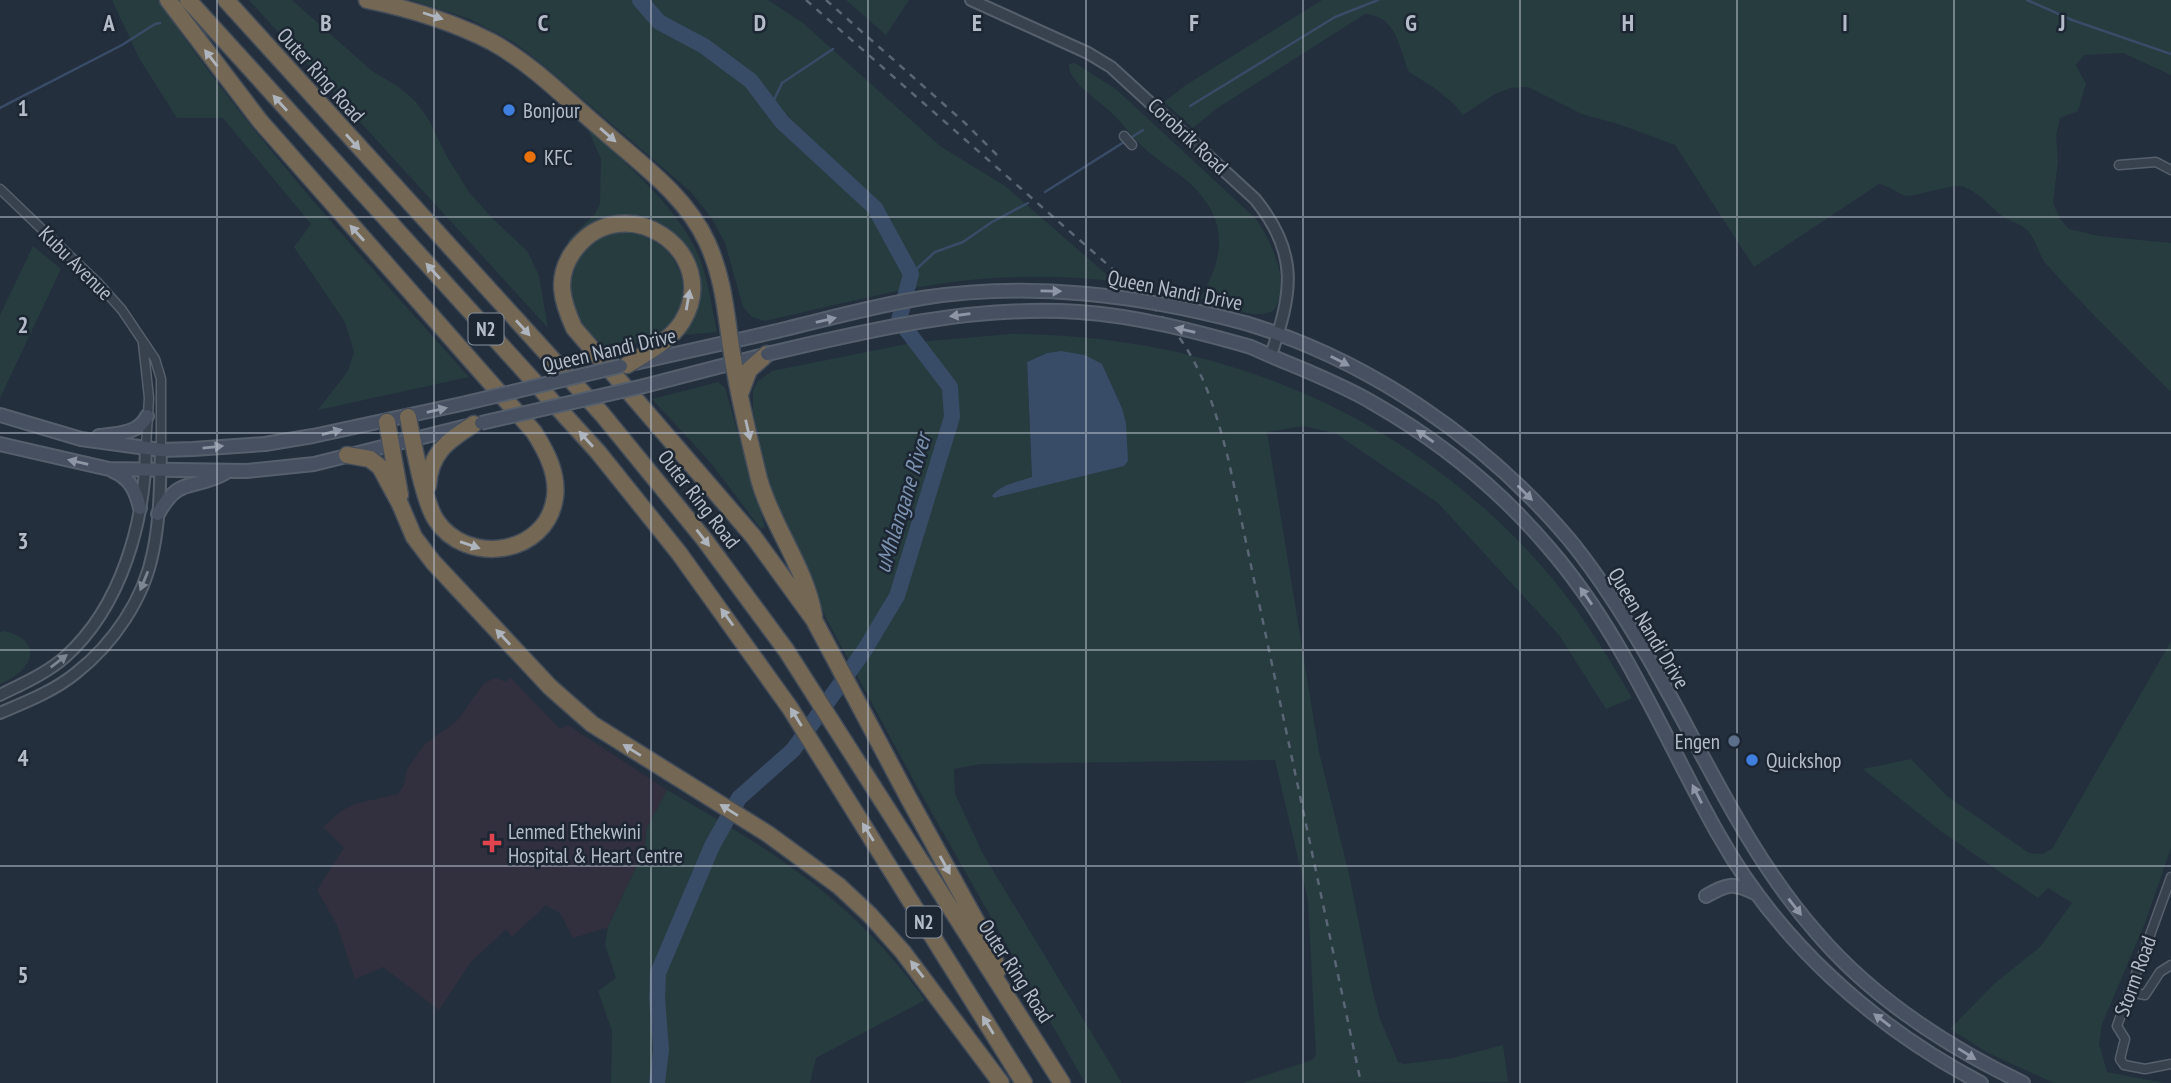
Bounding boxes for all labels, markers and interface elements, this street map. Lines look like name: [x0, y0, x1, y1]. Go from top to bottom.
text: A: [102, 8, 115, 37]
text: B: [320, 8, 332, 37]
text: C: [538, 8, 549, 37]
text: D: [754, 8, 766, 37]
text: E: [972, 8, 982, 37]
text: F: [1189, 8, 1199, 37]
text: G: [1405, 8, 1417, 37]
text: H: [1622, 8, 1634, 37]
text: I: [1842, 8, 1848, 37]
text: J: [2058, 8, 2065, 37]
one-way arrow: [423, 11, 444, 22]
street label: Outer Ring Road: [271, 22, 371, 128]
one-way arrow: [204, 50, 219, 68]
street label: Corobrik Road: [1142, 92, 1234, 180]
text: 1: [18, 93, 29, 122]
one-way arrow: [272, 95, 288, 112]
place label: Bonjour: [523, 97, 580, 124]
marker: Bonjour: [501, 102, 517, 118]
one-way arrow: [599, 127, 616, 143]
one-way arrow: [345, 133, 361, 150]
place label: KFC: [544, 144, 573, 171]
marker: KFC: [522, 149, 538, 165]
street label: Kubu Avenue: [33, 220, 119, 306]
one-way arrow: [350, 225, 366, 242]
one-way arrow: [425, 262, 441, 280]
street label: Queen Nandi Drive: [1105, 264, 1245, 316]
one-way arrow: [1040, 286, 1062, 297]
one-way arrow: [683, 289, 694, 311]
text: 2: [18, 310, 29, 339]
one-way arrow: [948, 310, 970, 321]
road number: N2: [468, 314, 504, 344]
one-way arrow: [815, 314, 837, 325]
one-way arrow: [515, 319, 531, 337]
street label: Queen Nandi Drive: [539, 321, 679, 379]
one-way arrow: [1174, 324, 1196, 335]
one-way arrow: [1330, 356, 1350, 367]
one-way arrow: [426, 404, 448, 415]
one-way arrow: [743, 420, 754, 442]
one-way arrow: [321, 426, 343, 437]
water label: uMhlangane River: [867, 426, 938, 576]
one-way arrow: [1416, 429, 1434, 443]
one-way arrow: [578, 430, 594, 448]
one-way arrow: [202, 442, 224, 453]
street label: Outer Ring Road: [652, 444, 746, 554]
one-way arrow: [67, 456, 89, 467]
one-way arrow: [1516, 484, 1533, 500]
text: 3: [18, 526, 29, 555]
one-way arrow: [696, 528, 711, 546]
one-way arrow: [459, 540, 480, 551]
street label: Queen Nandi Drive: [1602, 562, 1696, 694]
one-way arrow: [138, 570, 149, 591]
one-way arrow: [1579, 587, 1593, 605]
one-way arrow: [720, 608, 734, 626]
one-way arrow: [495, 628, 511, 646]
one-way arrow: [50, 654, 68, 668]
one-way arrow: [790, 707, 803, 726]
place label: Engen: [1675, 728, 1720, 755]
marker: Engen: [1726, 733, 1742, 749]
text: 4: [18, 743, 29, 772]
one-way arrow: [622, 744, 641, 757]
place label: Quickshop: [1766, 747, 1841, 774]
marker: Quickshop: [1744, 752, 1760, 768]
one-way arrow: [1692, 783, 1704, 803]
one-way arrow: [720, 804, 739, 817]
place label: Lenmed Ethekwini Hospital & Heart Centre: [508, 818, 683, 869]
one-way arrow: [861, 822, 874, 841]
marker: Lenmed Ethekwini Hospital & Heart Centre: [482, 833, 502, 853]
one-way arrow: [939, 856, 951, 875]
one-way arrow: [1788, 898, 1802, 916]
road number: N2: [906, 906, 942, 938]
street label: Outer Ring Road: [972, 914, 1060, 1028]
street label: Storm Road: [2108, 932, 2162, 1020]
text: 5: [18, 960, 29, 989]
one-way arrow: [909, 961, 924, 979]
one-way arrow: [1873, 1013, 1891, 1028]
one-way arrow: [981, 1015, 994, 1035]
one-way arrow: [1957, 1048, 1976, 1060]

